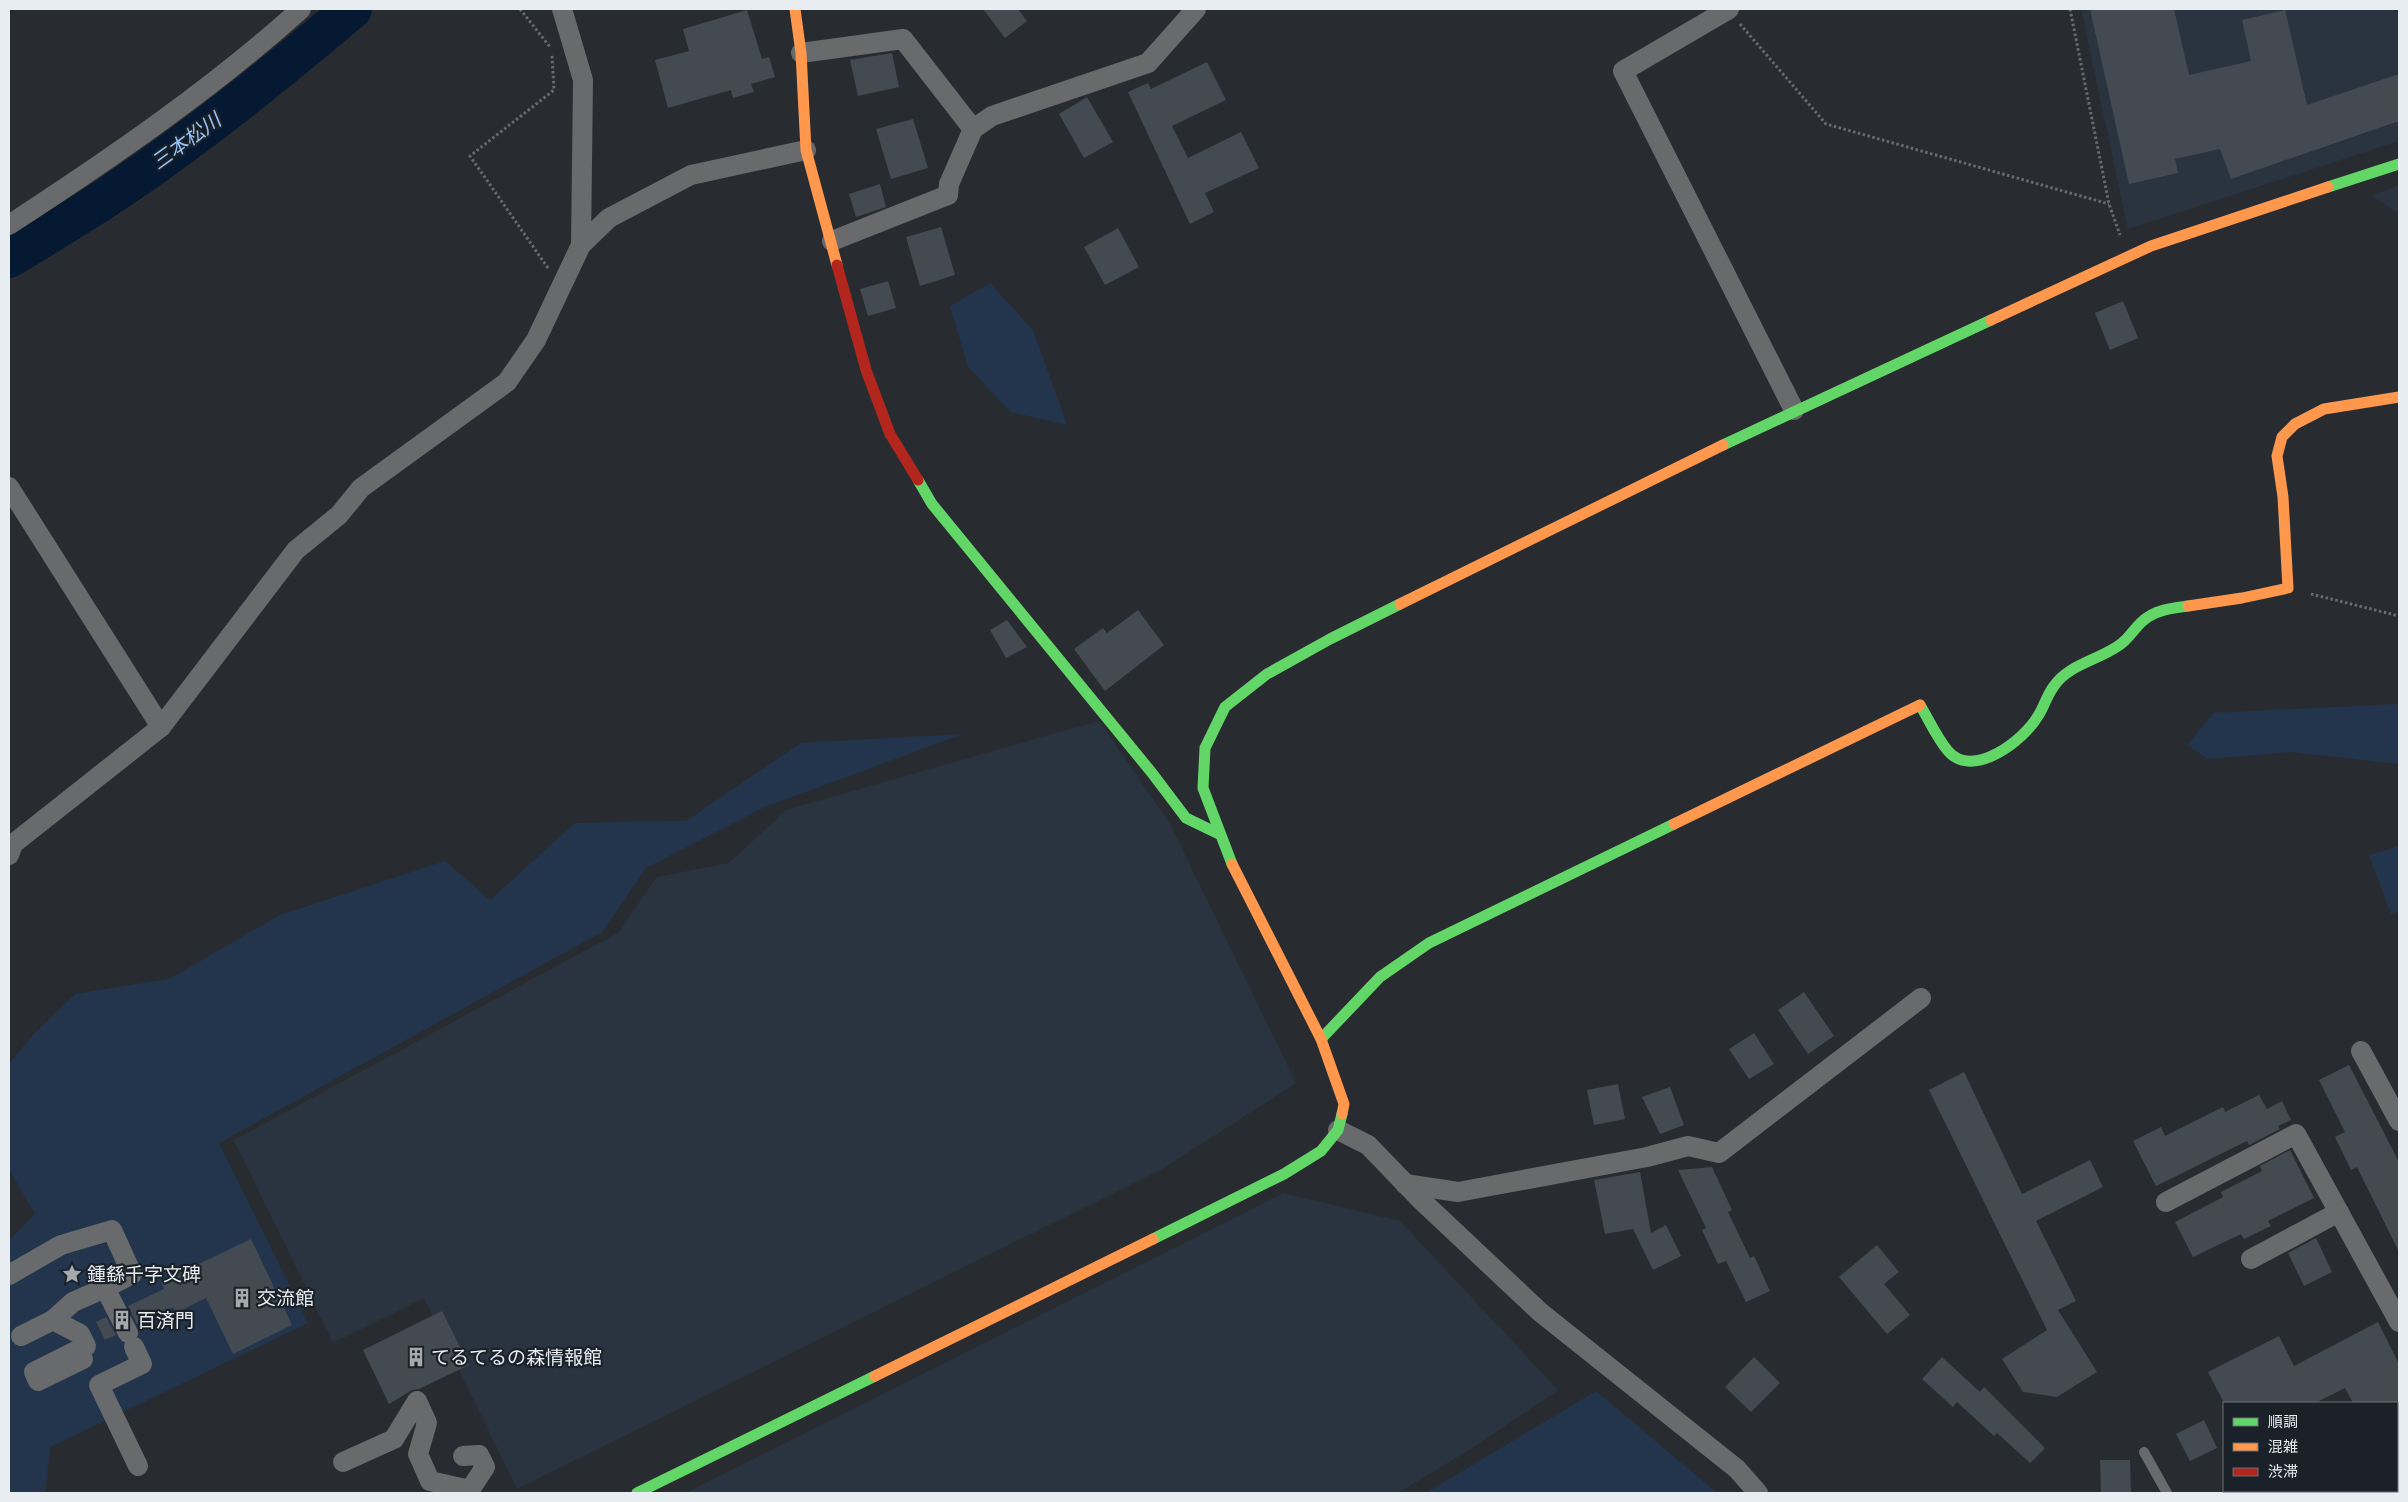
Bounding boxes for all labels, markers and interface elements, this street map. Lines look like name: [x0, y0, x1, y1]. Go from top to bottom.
water label: 三本松川: [147, 107, 227, 174]
place icon: 鍾繇千字文碑: [61, 1263, 83, 1285]
place label: 鍾繇千字文碑: [87, 1263, 201, 1286]
building icon: 交流館: [231, 1287, 253, 1309]
place label: 交流館: [257, 1287, 314, 1310]
building icon: 百済門: [111, 1309, 133, 1331]
place label: 百済門: [137, 1309, 194, 1332]
building icon: てるてるの森情報館: [405, 1346, 427, 1368]
place label: てるてるの森情報館: [431, 1346, 602, 1369]
legend: [2223, 1402, 2398, 1492]
text: 順調: [2268, 1413, 2298, 1431]
text: 混雑: [2268, 1438, 2298, 1456]
text: 渋滞: [2268, 1463, 2298, 1481]

